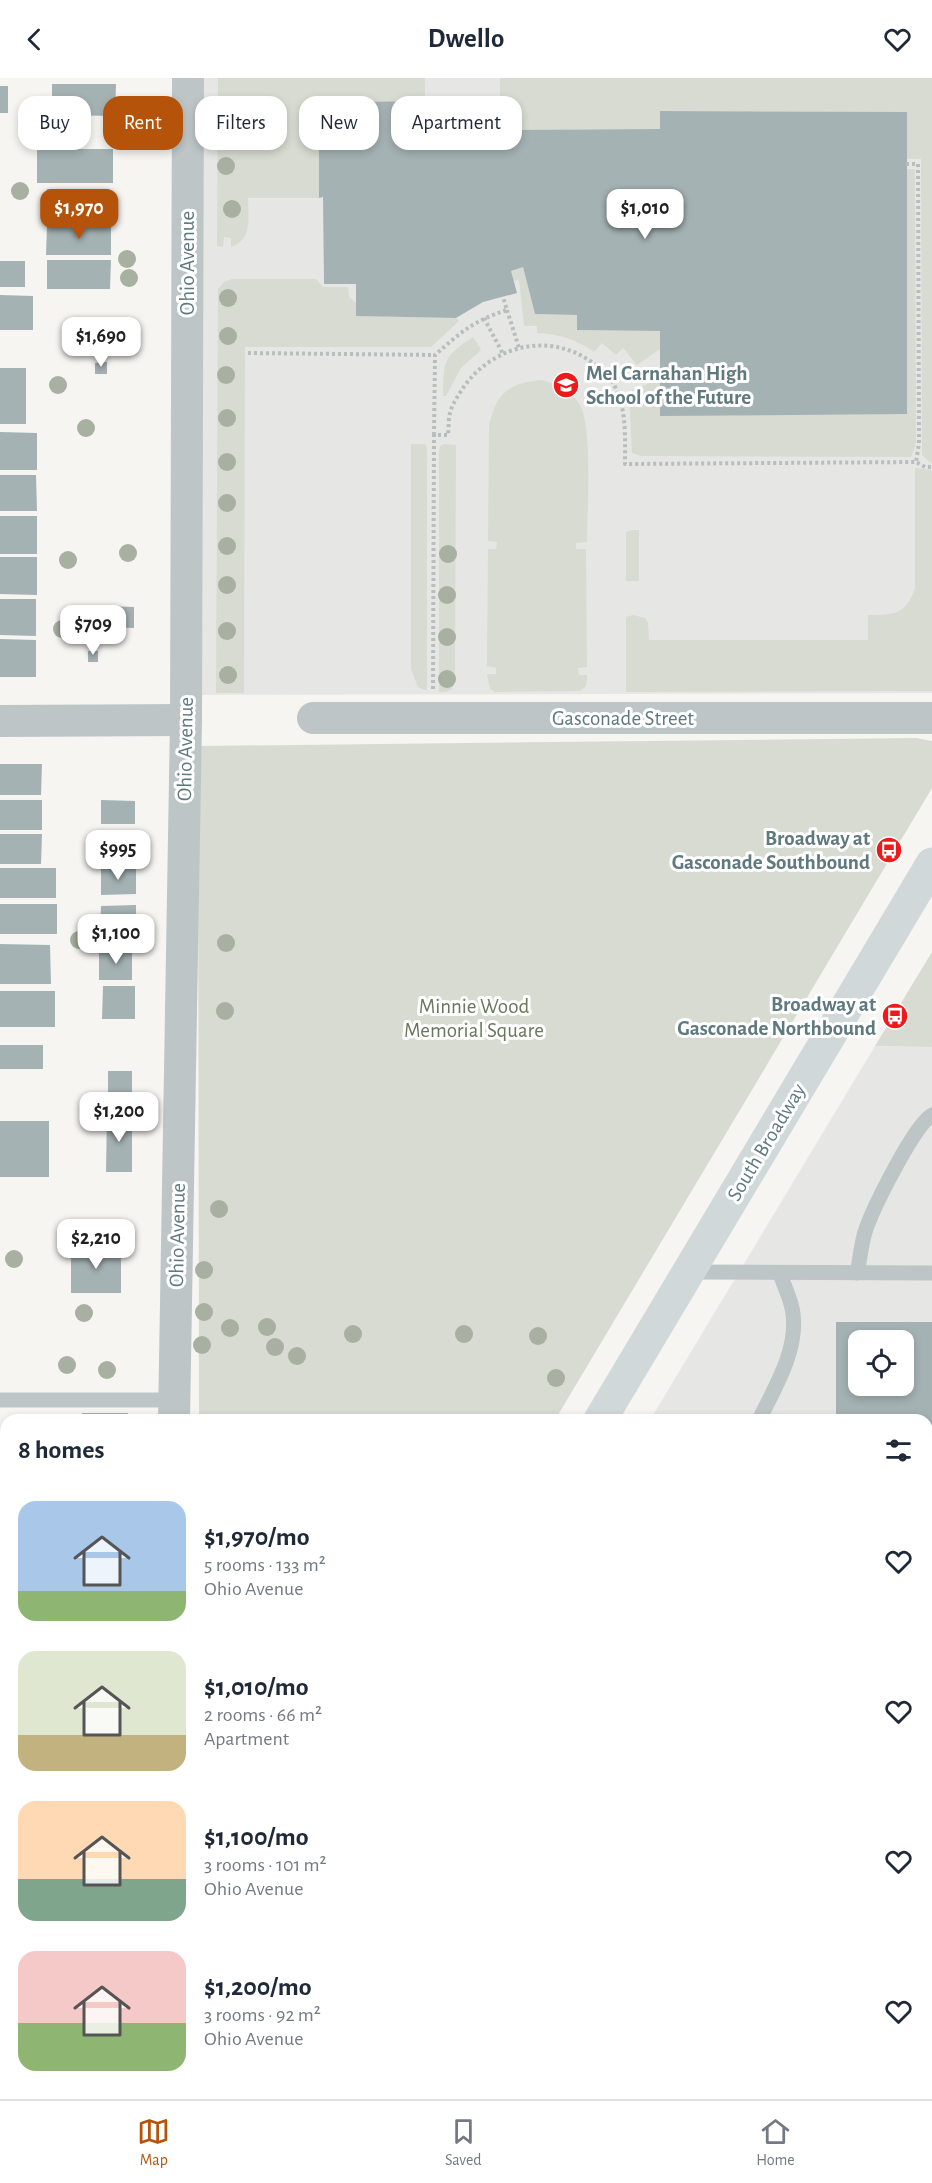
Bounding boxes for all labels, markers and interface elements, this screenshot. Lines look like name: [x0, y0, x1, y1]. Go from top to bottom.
icon: back: [18, 23, 51, 56]
icon: heart: [881, 23, 914, 56]
text: Dwello: [428, 25, 504, 52]
chip: Buy: [18, 96, 91, 150]
chip: Rent: [103, 96, 183, 150]
chip: Filters: [195, 96, 287, 150]
chip: New: [299, 96, 379, 150]
chip: Apartment: [391, 96, 522, 150]
pin: $1,970: [30, 189, 128, 240]
pin: $1,010: [596, 189, 694, 240]
text: $1,970: [54, 198, 104, 218]
text: $1,010: [621, 198, 669, 218]
street label: Ohio Avenue: [177, 211, 198, 315]
pin: $1,690: [52, 317, 150, 368]
text: $1,690: [76, 326, 126, 346]
place label: Mel Carnahan High School of the Future: [586, 363, 751, 408]
school or university icon: Mel Carnahan High School of the Future: [551, 370, 581, 400]
pin: $709: [57, 605, 129, 656]
text: $709: [74, 614, 112, 634]
street label: Ohio Avenue: [174, 697, 197, 801]
street label: Gasconade Street: [552, 708, 694, 729]
place label: Broadway at Gasconade Southbound: [672, 828, 870, 873]
pin: $995: [82, 830, 154, 881]
bus stop icon: Broadway at Gasconade Southbound: [874, 835, 904, 865]
text: $995: [100, 839, 136, 859]
pin: $1,100: [67, 914, 165, 965]
text: $1,100: [92, 923, 140, 943]
place label: Broadway at Gasconade Northbound: [677, 994, 876, 1039]
park label: Minnie Wood Memorial Square: [404, 996, 544, 1041]
bus stop icon: Broadway at Gasconade Northbound: [880, 1001, 910, 1031]
street label: South Broadway: [723, 1080, 810, 1204]
pin: $1,200: [70, 1092, 168, 1143]
text: $1,200: [93, 1101, 145, 1121]
street label: Ohio Avenue: [166, 1183, 189, 1287]
pin: $2,210: [47, 1219, 145, 1270]
text: $2,210: [71, 1228, 121, 1248]
map controls: [848, 1330, 914, 1396]
button: locate: [848, 1330, 914, 1396]
icon: filters: [882, 1434, 915, 1467]
text: 8 homes: [18, 1437, 105, 1463]
text: $1,970/mo: [204, 1524, 310, 1550]
icon: home: [66, 1525, 138, 1597]
icon: heart: [882, 1545, 915, 1578]
text: 5 rooms · 133 m²: [204, 1555, 326, 1575]
text: Ohio Avenue: [204, 1579, 303, 1599]
text: $1,010/mo: [204, 1674, 309, 1700]
icon: home: [66, 1675, 138, 1747]
icon: heart: [882, 1695, 915, 1728]
text: 2 rooms · 66 m²: [204, 1705, 322, 1725]
text: Apartment: [204, 1729, 289, 1749]
text: $1,100/mo: [204, 1824, 309, 1850]
icon: home: [66, 1825, 138, 1897]
icon: heart: [882, 1845, 915, 1878]
text: 3 rooms · 101 m²: [204, 1855, 327, 1875]
text: Ohio Avenue: [204, 1879, 303, 1899]
text: $1,200/mo: [204, 1974, 312, 2000]
icon: home: [66, 1975, 138, 2047]
icon: heart: [882, 1995, 915, 2028]
text: 3 rooms · 92 m²: [204, 2005, 321, 2025]
text: Ohio Avenue: [204, 2029, 303, 2049]
tab: Map: [137, 2115, 170, 2170]
tab: Saved: [445, 2115, 482, 2170]
tab: Home: [756, 2115, 795, 2170]

